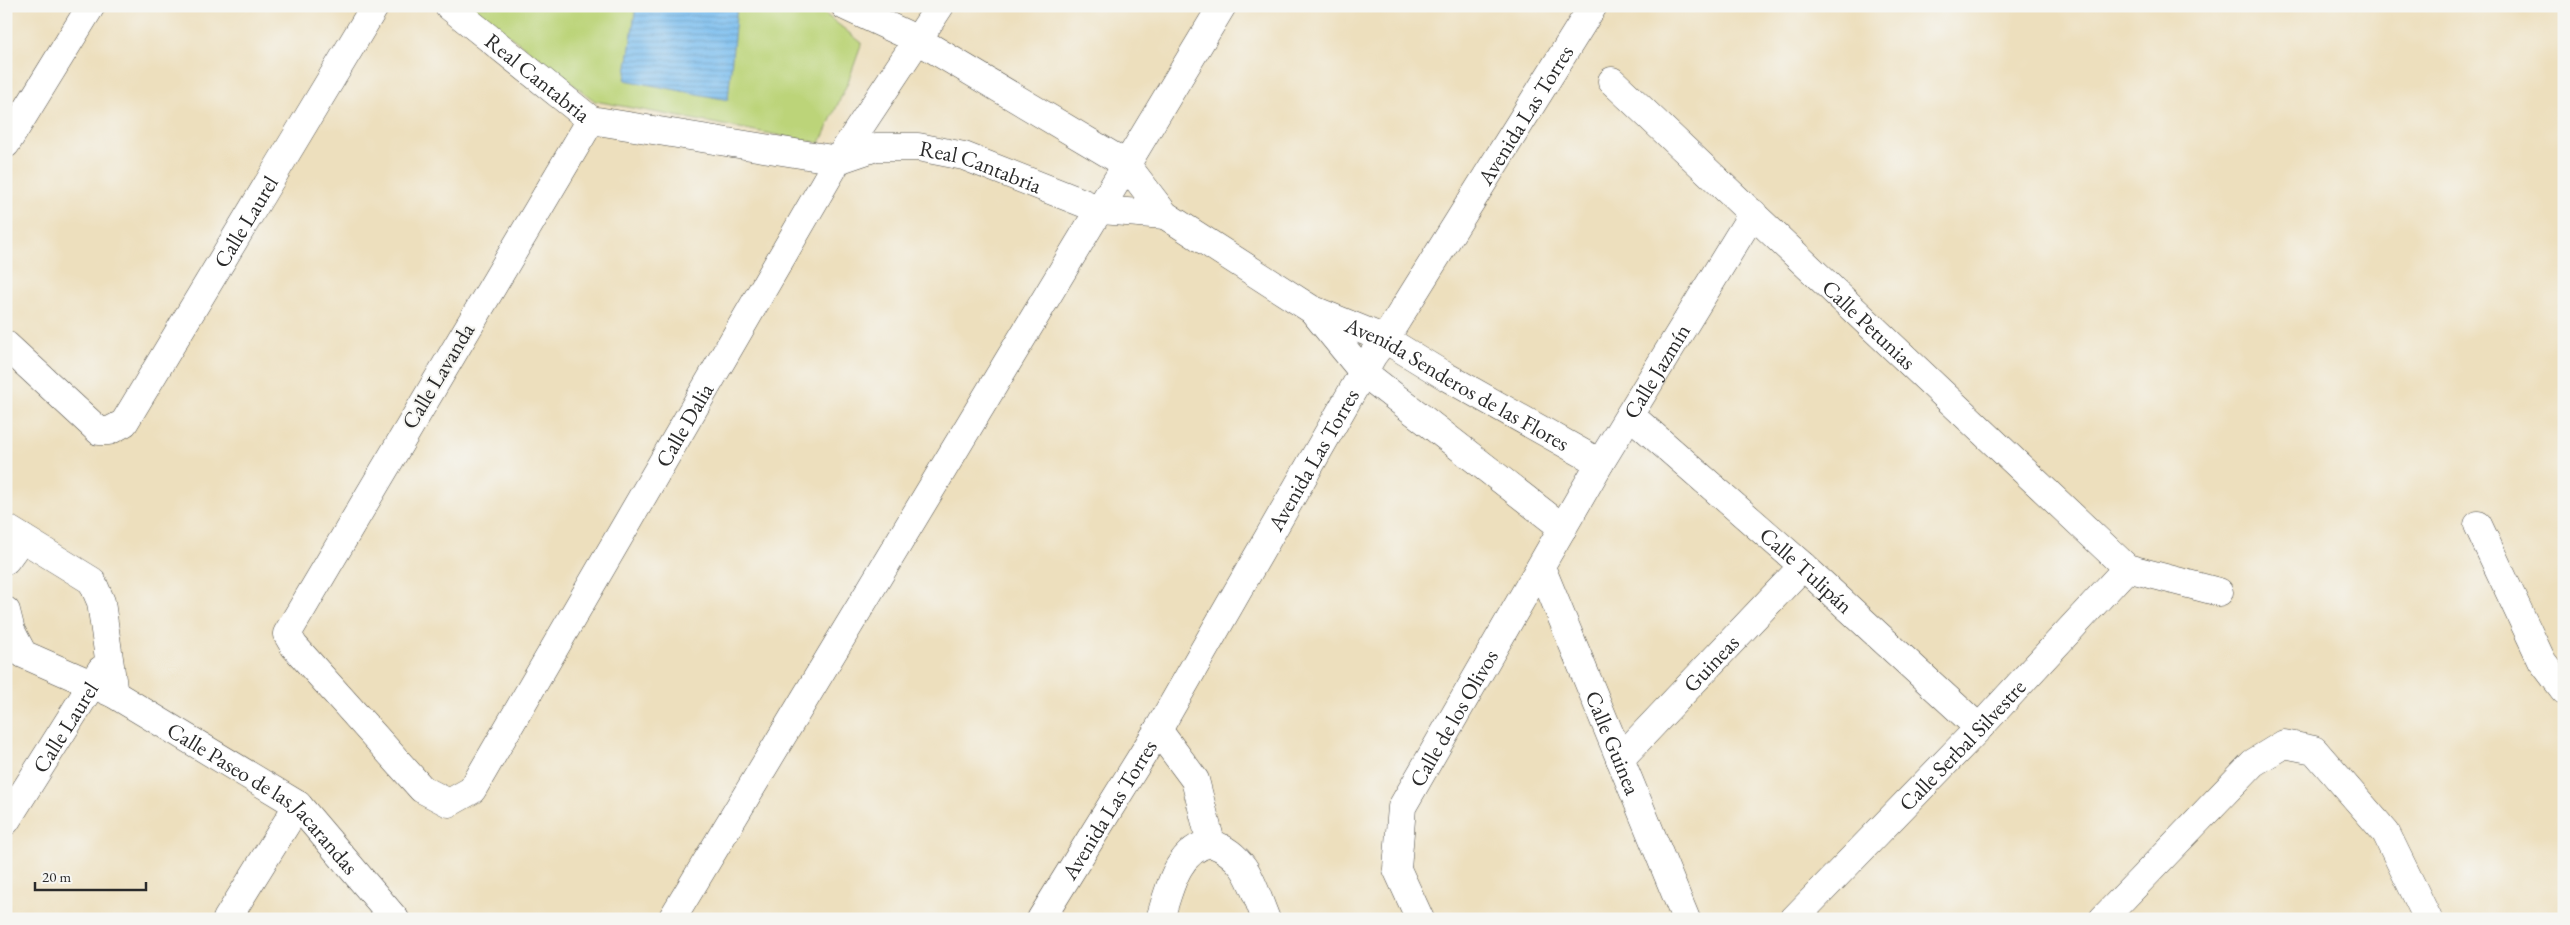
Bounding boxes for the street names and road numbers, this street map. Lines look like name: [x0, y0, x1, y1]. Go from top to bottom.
street label: Real Cantabria: [479, 26, 597, 129]
street label: Avenida Las Torres: [1470, 39, 1580, 191]
street label: Real Cantabria: [917, 133, 1046, 200]
street label: Calle Laurel: [207, 170, 284, 273]
street label: Calle Petunias: [1816, 273, 1922, 376]
street label: Avenida Senderos de las Flores: [1340, 309, 1575, 457]
street label: Calle Lavanda: [395, 317, 481, 434]
street label: Calle Jazmín: [1616, 318, 1697, 424]
street label: Calle Dalia: [648, 377, 720, 472]
street label: Avenida Las Torres: [1260, 383, 1365, 537]
street label: Calle Tulipán: [1754, 520, 1860, 620]
street label: Guineas: [1677, 628, 1745, 698]
street label: Calle de los Olivos: [1402, 644, 1504, 792]
street label: Calle Serbal Silvestre: [1892, 672, 2032, 817]
street label: Calle Laurel: [26, 676, 105, 778]
street label: Calle Guinea: [1579, 686, 1648, 799]
street label: Calle Paseo de las Jacarandas: [162, 715, 365, 880]
street label: Avenida Las Torres: [1054, 734, 1163, 886]

